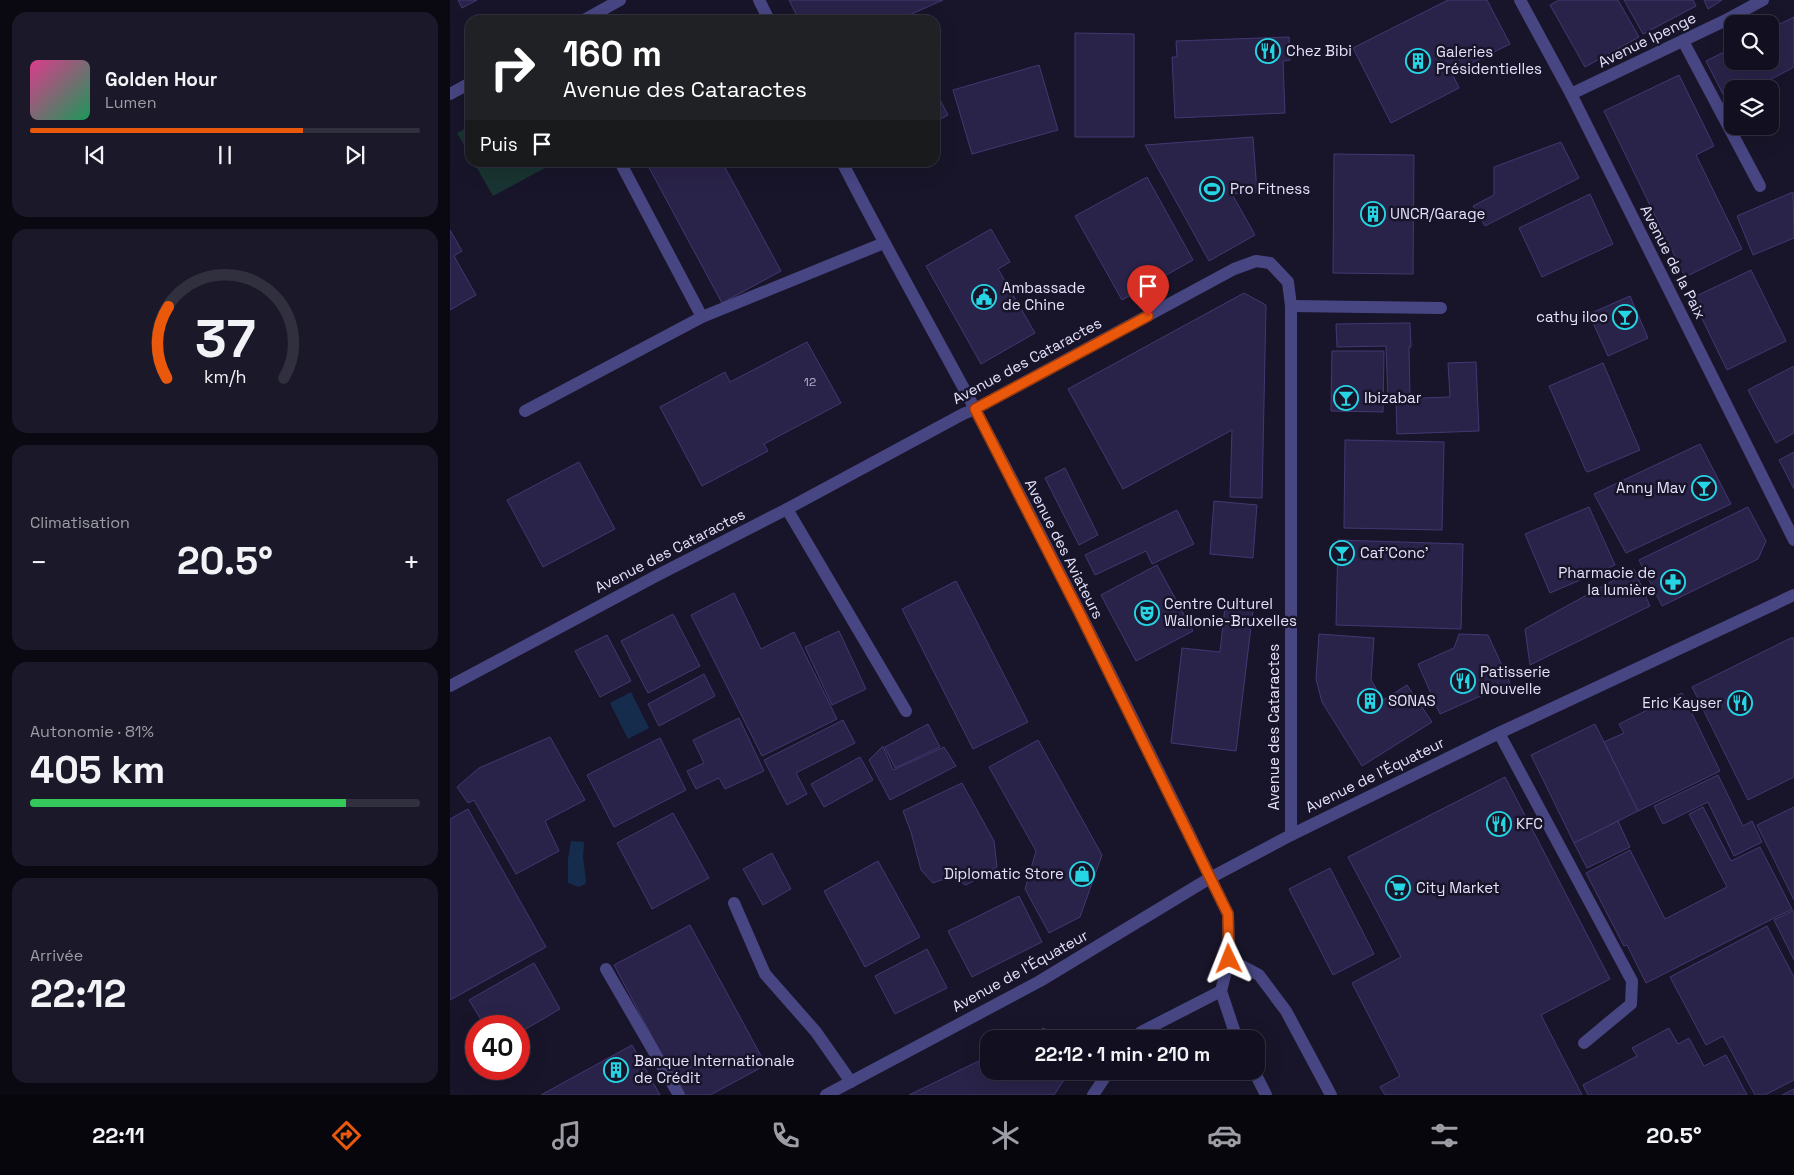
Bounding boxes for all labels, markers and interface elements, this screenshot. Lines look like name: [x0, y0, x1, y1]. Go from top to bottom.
street label: Avenue Ipenge: [1595, 8, 1699, 71]
map controls: [1724, 15, 1779, 135]
button: search: [1724, 15, 1779, 70]
text: 160 m: [563, 32, 662, 76]
icon: right: [480, 35, 545, 100]
restaurant icon: Chez Bibi: [1255, 38, 1281, 64]
place label: Chez Bibi: [1286, 41, 1352, 60]
place label: Galeries Présidentielles: [1436, 42, 1542, 78]
building icon: Galeries Présidentielles: [1405, 48, 1431, 74]
text: Golden Hour: [105, 67, 217, 92]
text: Avenue des Cataractes: [563, 75, 807, 103]
button: layers: [1724, 80, 1779, 135]
text: Lumen: [105, 92, 157, 113]
icon: arrive: [528, 130, 556, 158]
text: Puis: [480, 132, 518, 157]
icon: previous: [81, 141, 109, 169]
icon: pause: [211, 141, 239, 169]
icon: next: [341, 141, 369, 169]
sports icon: Pro Fitness: [1199, 176, 1225, 202]
place label: Pro Fitness: [1230, 179, 1310, 198]
building icon: UNCR/Garage: [1360, 201, 1386, 227]
street label: Avenue de la Paix: [1637, 202, 1710, 322]
place label: UNCR/Garage: [1390, 204, 1486, 223]
pin: [1127, 265, 1169, 316]
icon: arrive: [1134, 272, 1162, 300]
place label: Ambassade de Chine: [1002, 278, 1085, 314]
public building icon: Ambassade de Chine: [971, 284, 997, 310]
bar icon: cathy iloo: [1612, 304, 1638, 330]
text: 37: [195, 306, 255, 372]
place label: cathy iloo: [1536, 307, 1608, 326]
street label: Avenue des Cataractes: [949, 313, 1105, 408]
text: km/h: [204, 365, 246, 388]
house number: 12: [804, 374, 816, 390]
bar icon: Ibizabar: [1333, 385, 1359, 411]
place label: Ibizabar: [1364, 388, 1422, 407]
bar icon: Anny Mav: [1691, 475, 1717, 501]
street label: Avenue des Aviateurs: [1021, 476, 1108, 622]
place label: Anny Mav: [1616, 478, 1686, 497]
street label: Avenue des Cataractes: [591, 504, 748, 597]
text: Climatisation: [30, 512, 130, 533]
text: 20.5°: [177, 537, 273, 585]
bar icon: Caf'Conc': [1329, 540, 1355, 566]
place label: Caf'Conc': [1360, 543, 1429, 562]
text: −: [30, 544, 47, 580]
text: +: [403, 544, 420, 580]
place label: Pharmacie de la lumière: [1558, 563, 1656, 599]
pharmacy icon: Pharmacie de la lumière: [1660, 569, 1686, 595]
place label: Centre Culturel Wallonie-Bruxelles: [1164, 594, 1297, 630]
theatre icon: Centre Culturel Wallonie-Bruxelles: [1134, 600, 1160, 626]
street label: Avenue des Cataractes: [1264, 644, 1283, 810]
place label: Patisserie Nouvelle: [1480, 662, 1551, 698]
restaurant icon: Patisserie Nouvelle: [1450, 668, 1476, 694]
building icon: SONAS: [1357, 688, 1383, 714]
restaurant icon: Eric Kayser: [1727, 690, 1753, 716]
place label: SONAS: [1388, 691, 1436, 710]
place label: Eric Kayser: [1642, 693, 1722, 712]
text: Autonomie · 81%: [30, 721, 154, 742]
street label: Avenue de l'Équateur: [1302, 732, 1448, 817]
text: 405 km: [30, 746, 165, 794]
restaurant icon: KFC: [1486, 811, 1512, 837]
place label: KFC: [1516, 814, 1543, 833]
shop icon: Diplomatic Store: [1069, 861, 1095, 887]
place label: Diplomatic Store: [944, 864, 1064, 883]
supermarket icon: City Market: [1385, 875, 1411, 901]
place label: City Market: [1416, 878, 1500, 897]
street label: Avenue de l'Équateur: [948, 925, 1091, 1016]
position arrow: [1202, 932, 1254, 984]
text: Arrivée: [30, 945, 83, 966]
text: 22:12: [30, 970, 126, 1018]
speed limit sign: 40: [465, 1015, 530, 1080]
text: 22:12 · 1 min · 210 m: [1035, 1042, 1210, 1067]
place label: Banque Internationale de Crédit: [634, 1051, 795, 1087]
building icon: Banque Internationale de Crédit: [603, 1057, 629, 1083]
icon: directions: [329, 1118, 364, 1153]
icon: music: [549, 1118, 584, 1153]
icon: phone: [768, 1118, 803, 1153]
icon: climate: [988, 1118, 1023, 1153]
icon: car: [1207, 1118, 1242, 1153]
icon: filters: [1427, 1118, 1462, 1153]
text: 22:11: [92, 1121, 145, 1149]
text: 20.5°: [1646, 1121, 1702, 1149]

